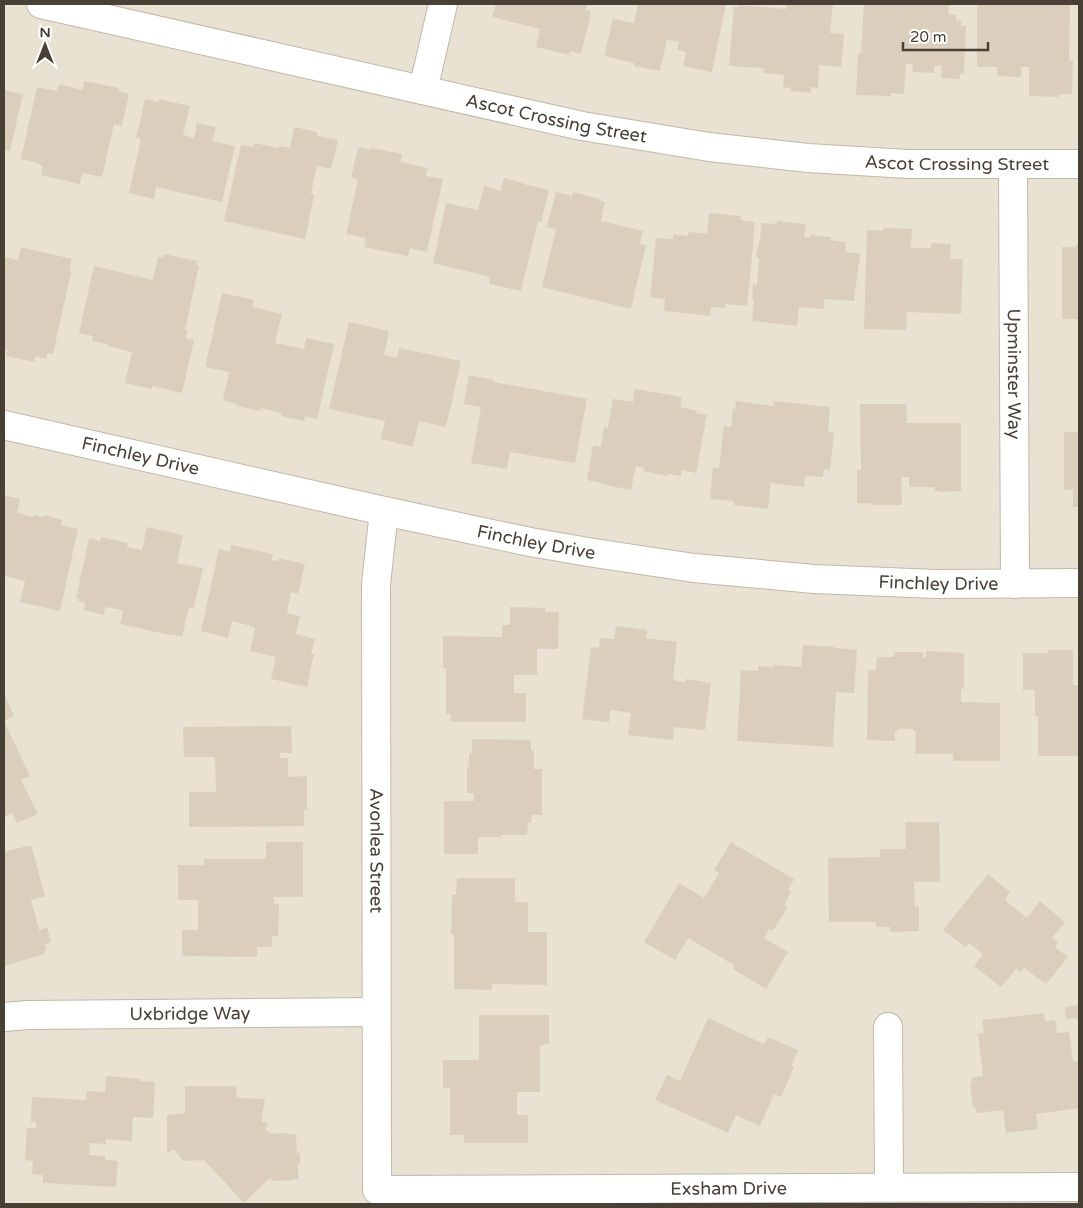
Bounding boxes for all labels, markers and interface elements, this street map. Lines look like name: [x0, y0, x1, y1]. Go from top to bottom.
north arrow: [20, 20, 70, 70]
scale bar: [903, 20, 988, 52]
text: N: [39, 24, 51, 41]
text: 20 m: [910, 28, 947, 46]
street label: Ascot Crossing Street: [464, 89, 649, 148]
street label: Ascot Crossing Street: [864, 150, 1049, 175]
street label: Upminster Way: [1003, 308, 1025, 440]
street label: Finchley Drive: [80, 432, 202, 480]
street label: Finchley Drive: [475, 520, 597, 564]
street label: Finchley Drive: [878, 571, 999, 595]
street label: Avonlea Street: [365, 788, 388, 913]
street label: Uxbridge Way: [129, 1002, 251, 1025]
street label: Exsham Drive: [670, 1177, 787, 1200]

